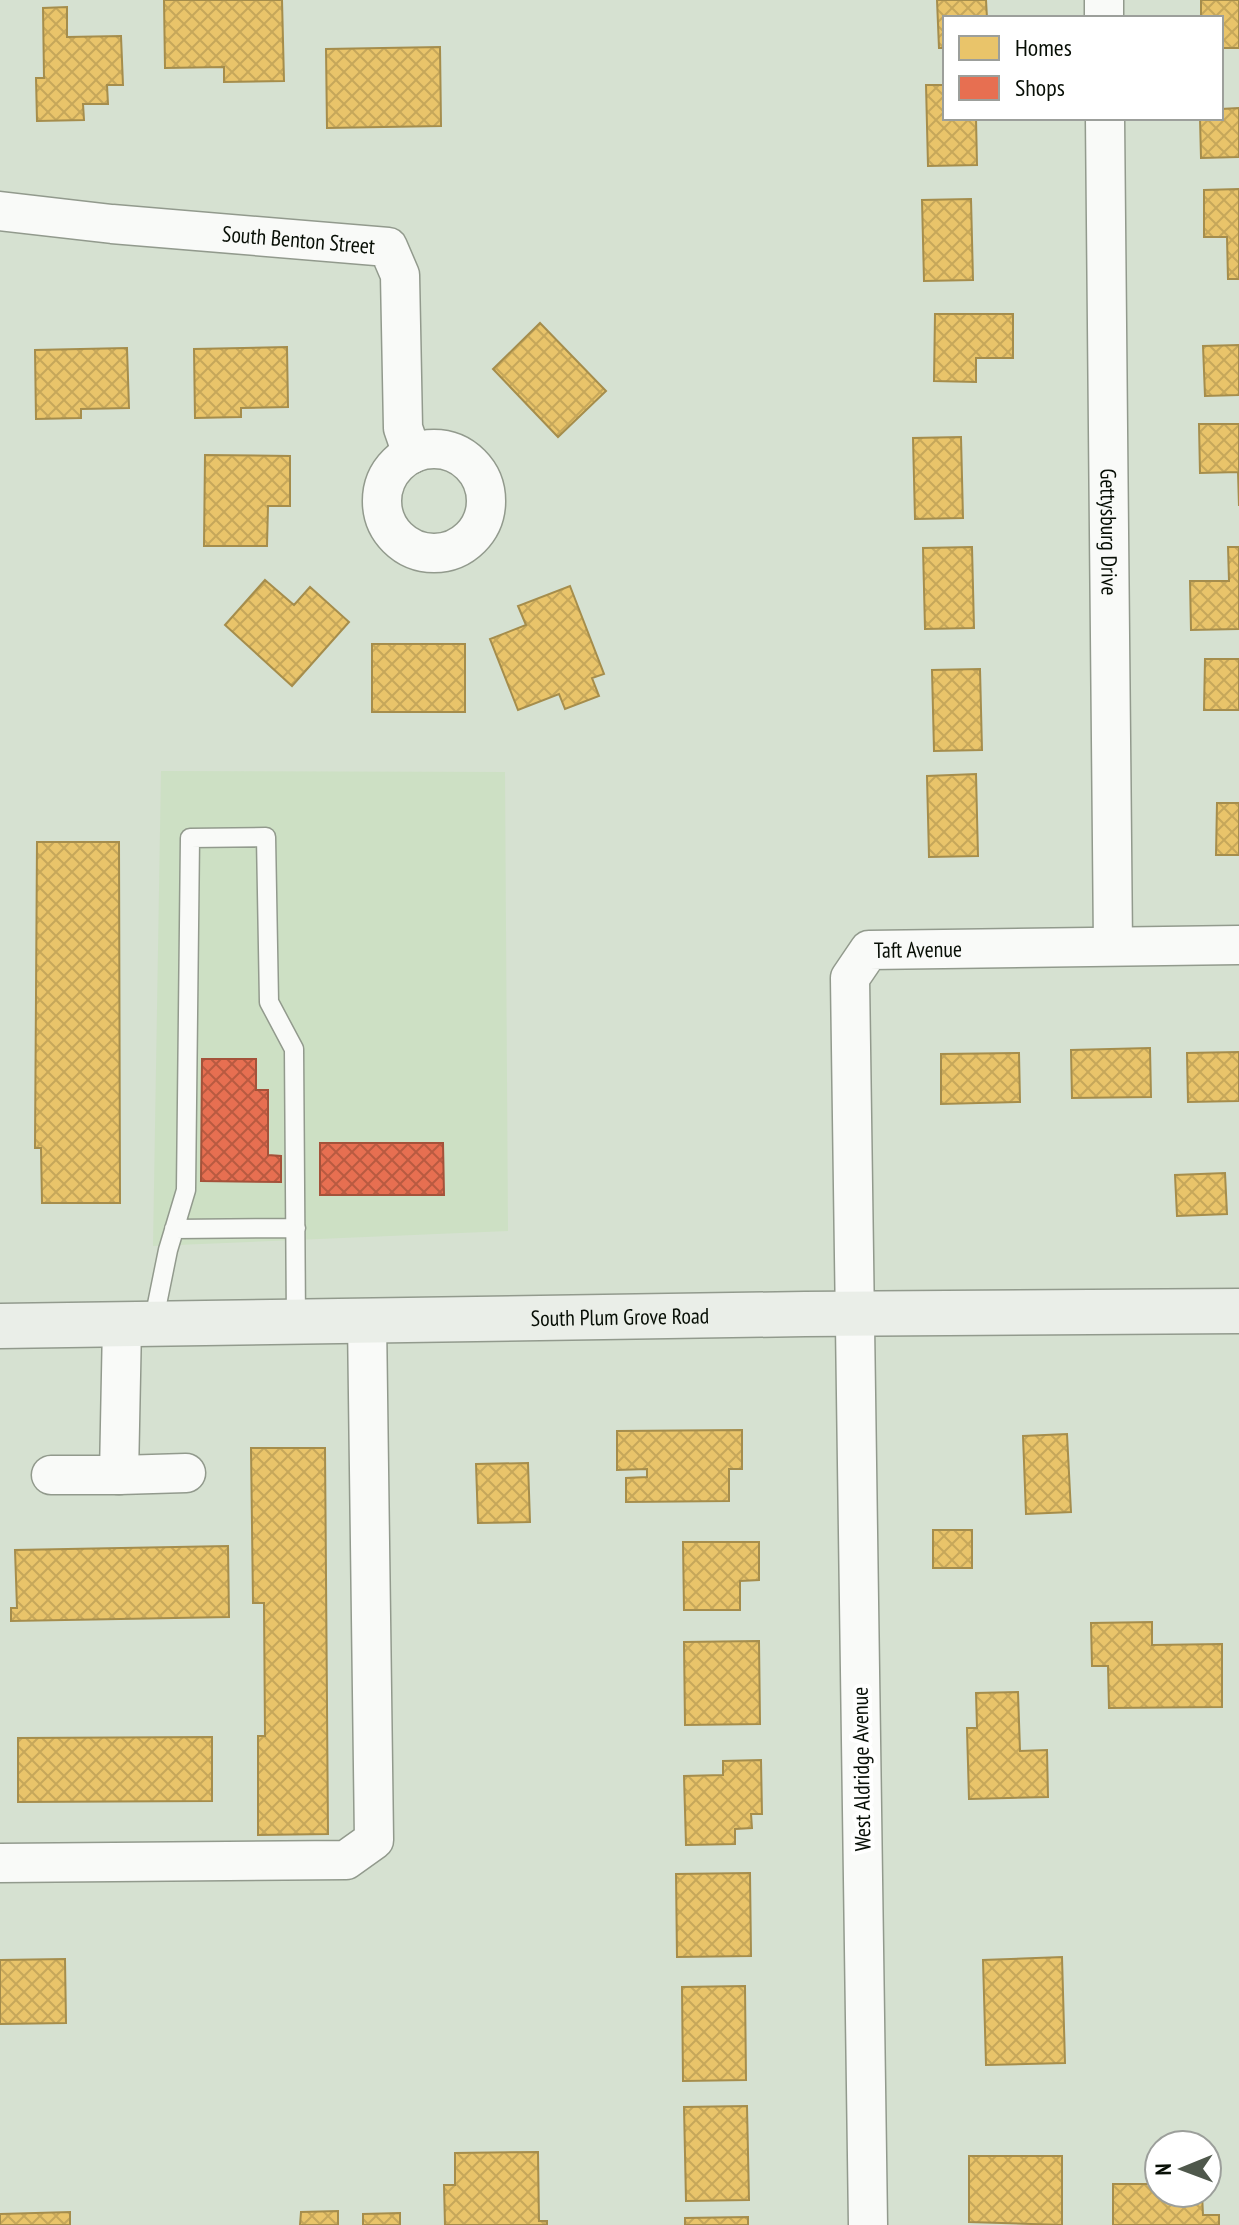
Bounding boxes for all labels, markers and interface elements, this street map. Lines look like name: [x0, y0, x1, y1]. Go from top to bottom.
legend: [943, 16, 1223, 120]
text: Homes: [1015, 32, 1072, 63]
text: Shops: [1015, 72, 1065, 103]
street label: South Benton Street: [221, 219, 376, 260]
street label: Gettysburg Drive: [1094, 468, 1124, 596]
street label: Taft Avenue: [874, 935, 962, 964]
street label: South Plum Grove Road: [530, 1301, 709, 1332]
street label: West Aldridge Avenue: [846, 1687, 876, 1851]
north arrow: [1143, 2129, 1223, 2209]
text: N: [1149, 2163, 1177, 2176]

